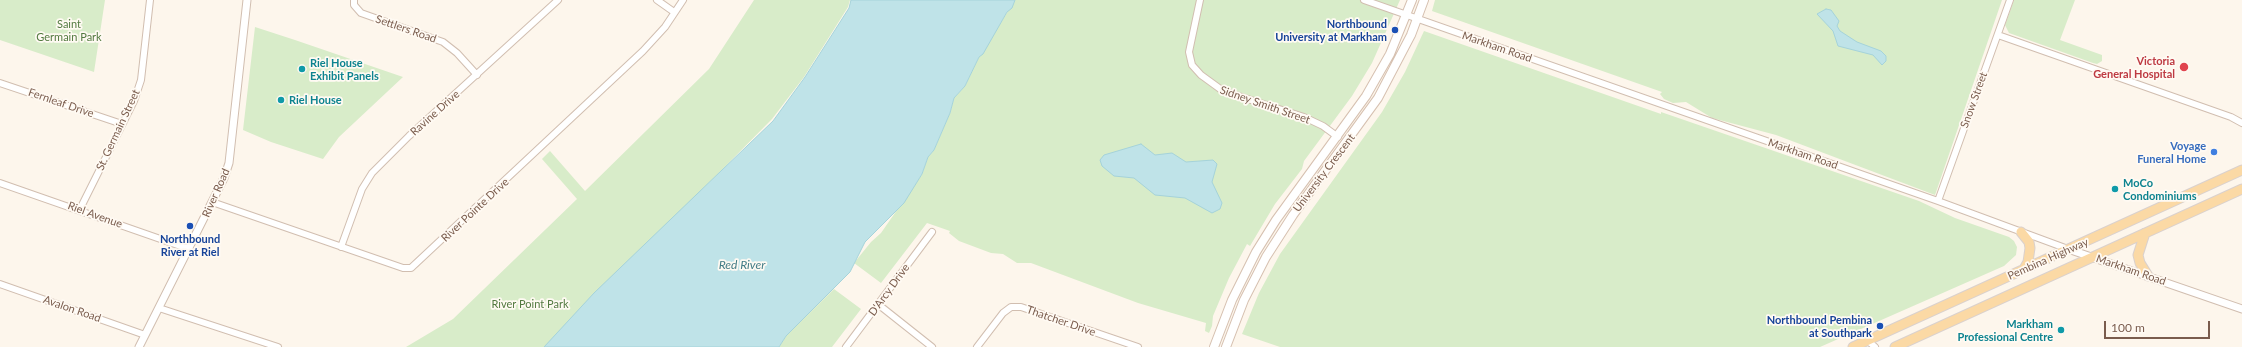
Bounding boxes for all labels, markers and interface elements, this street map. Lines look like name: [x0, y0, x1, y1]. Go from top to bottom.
street label: Settlers Road: [374, 12, 438, 46]
park label: Saint Germain Park: [36, 17, 102, 43]
place label: Northbound University at Markham: [1275, 17, 1387, 43]
marker: Northbound University at Markham: [1390, 25, 1400, 35]
street label: Markham Road: [1460, 29, 1534, 65]
place label: Victoria General Hospital: [2093, 54, 2175, 80]
place label: Riel House Exhibit Panels: [310, 56, 379, 82]
marker: Victoria General Hospital: [2178, 61, 2190, 73]
marker: Riel House Exhibit Panels: [297, 64, 307, 74]
street label: Snow Street: [1958, 70, 1990, 130]
street label: Sidney Smith Street: [1218, 83, 1312, 127]
street label: Fernleaf Drive: [27, 86, 95, 120]
street label: St. Germain Street: [93, 87, 143, 173]
street label: Ravine Drive: [408, 88, 462, 138]
place label: Riel House: [289, 93, 342, 107]
marker: Riel House: [276, 95, 286, 105]
street label: University Crescent: [1290, 131, 1358, 215]
street label: Markham Road: [1766, 136, 1840, 172]
place label: Voyage Funeral Home: [2137, 139, 2206, 165]
marker: Voyage Funeral Home: [2209, 147, 2219, 157]
street label: River Road: [199, 167, 233, 219]
street label: River Pointe Drive: [438, 175, 512, 245]
place label: MoCo Condominiums: [2123, 176, 2197, 202]
marker: MoCo Condominiums: [2110, 184, 2120, 194]
street label: Riel Avenue: [66, 199, 124, 231]
marker: Northbound River at Riel: [185, 221, 195, 231]
place label: Northbound River at Riel: [160, 232, 220, 258]
street label: Pembina Highway: [2006, 235, 2090, 283]
street label: Markham Road: [2094, 252, 2168, 288]
water label: Red River: [719, 258, 765, 272]
street label: D'Arcy Drive: [866, 261, 912, 319]
street label: Avalon Road: [41, 293, 103, 325]
park label: River Point Park: [491, 297, 569, 311]
street label: Thatcher Drive: [1025, 303, 1097, 339]
place label: Northbound Pembina at Southpark: [1767, 313, 1872, 339]
scale bar: [2106, 313, 2212, 339]
place label: Markham Professional Centre: [1957, 317, 2053, 343]
text: 100 m: [2111, 320, 2145, 335]
marker: Northbound Pembina at Southpark: [1875, 321, 1885, 331]
marker: Markham Professional Centre: [2056, 325, 2066, 335]

